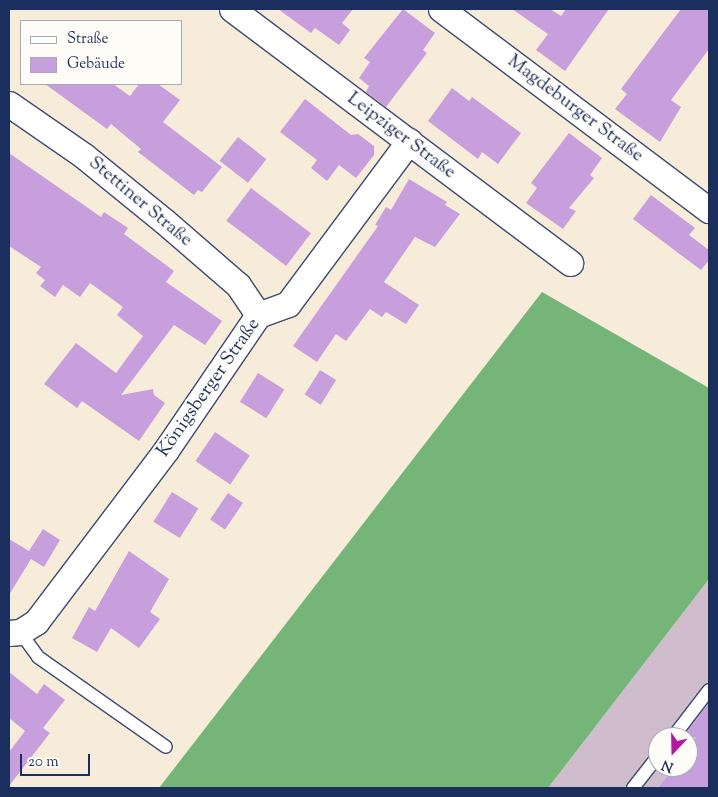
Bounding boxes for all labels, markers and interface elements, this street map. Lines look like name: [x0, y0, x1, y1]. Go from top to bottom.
legend: [20, 20, 182, 85]
text: Straße: [67, 29, 109, 50]
street label: Magdeburger Straße: [502, 50, 648, 168]
text: Gebäude: [67, 54, 125, 75]
street label: Leipziger Straße: [342, 88, 460, 184]
street label: Stettiner Straße: [83, 152, 197, 252]
street label: Königsberger Straße: [152, 314, 266, 462]
north arrow: [648, 727, 698, 777]
scale bar: [22, 744, 92, 776]
text: 20 m: [28, 752, 59, 773]
text: N: [659, 754, 677, 776]

